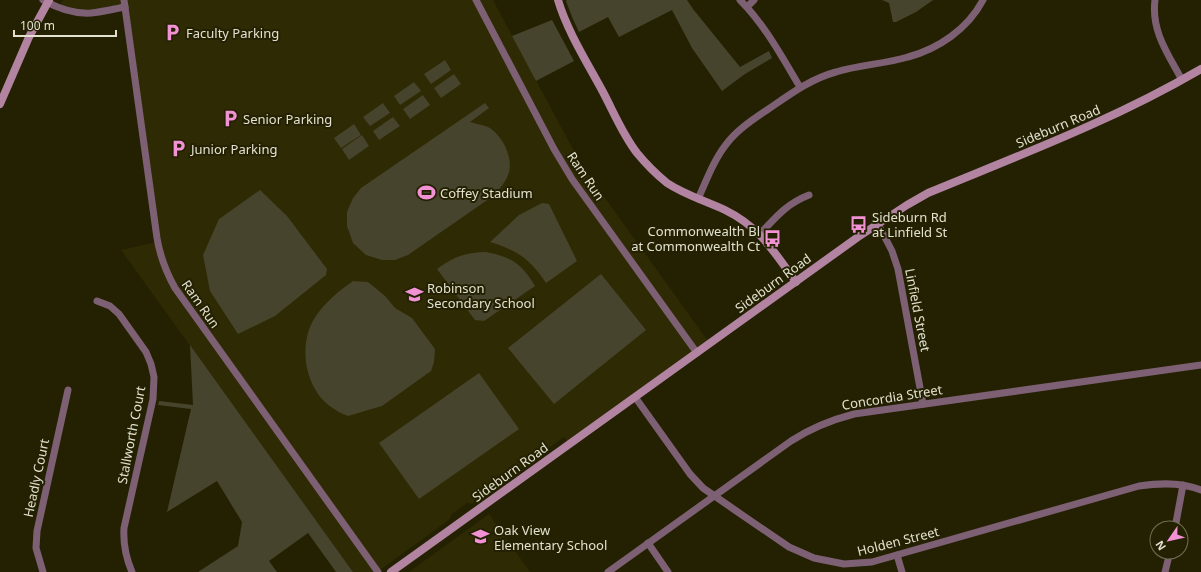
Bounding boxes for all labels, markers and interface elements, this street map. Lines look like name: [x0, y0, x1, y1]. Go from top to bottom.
scale bar: [14, 12, 116, 38]
text: 100 m: [20, 17, 55, 34]
parking icon: Faculty Parking: [163, 23, 183, 43]
place label: Faculty Parking: [186, 24, 279, 42]
street label: Sideburn Road: [1013, 100, 1103, 152]
parking icon: Senior Parking: [220, 109, 240, 129]
place label: Senior Parking: [243, 110, 332, 128]
parking icon: Junior Parking: [168, 139, 188, 159]
place label: Junior Parking: [189, 140, 277, 158]
street label: Ram Run: [563, 148, 609, 204]
sports icon: Coffey Stadium: [417, 183, 437, 203]
place label: Coffey Stadium: [440, 184, 533, 202]
place label: Sideburn Rd at Linfield St: [872, 208, 948, 241]
bus stop icon: Sideburn Rd at Linfield St: [849, 214, 869, 234]
place label: Commonwealth Bl at Commonwealth Ct: [631, 222, 760, 255]
bus stop icon: Commonwealth Bl at Commonwealth Ct: [763, 228, 783, 248]
street label: Sideburn Road: [731, 249, 815, 317]
street label: Linfield Street: [901, 267, 935, 353]
street label: Ram Run: [178, 276, 224, 332]
place label: Robinson Secondary School: [427, 279, 535, 312]
school or university icon: Robinson Secondary School: [404, 285, 424, 305]
street label: Concordia Street: [840, 380, 944, 414]
street label: Stallworth Court: [113, 384, 149, 486]
street label: Headly Court: [19, 437, 53, 519]
street label: Sideburn Road: [468, 438, 552, 506]
north arrow: [1149, 520, 1189, 560]
place label: Oak View Elementary School: [494, 521, 607, 554]
street label: Holden Street: [855, 522, 941, 560]
school or university icon: Oak View Elementary School: [471, 527, 491, 547]
text: N: [1152, 538, 1169, 554]

